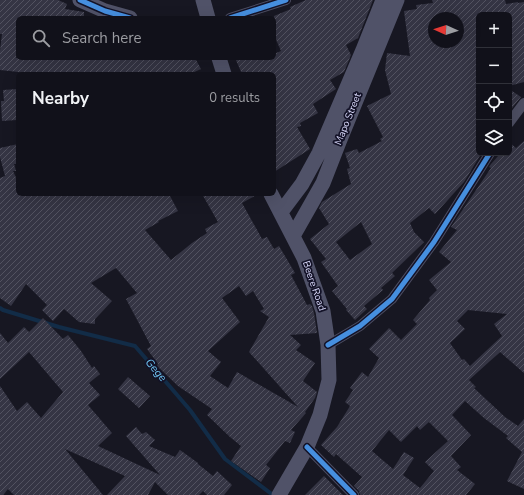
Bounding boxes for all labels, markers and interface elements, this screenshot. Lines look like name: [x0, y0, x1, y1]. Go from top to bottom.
north arrow: [428, 12, 464, 48]
map controls: [476, 12, 512, 156]
button: +: [476, 12, 512, 48]
search box: [16, 16, 276, 60]
icon: search: [30, 27, 52, 49]
text: Search here: [62, 28, 142, 48]
button: −: [476, 48, 512, 84]
button: locate: [476, 84, 512, 120]
text: Nearby: [32, 87, 89, 110]
text: 0 results: [209, 89, 260, 107]
street label: Mapo Street: [331, 90, 365, 147]
button: layers: [476, 120, 512, 156]
street label: Beere Road: [299, 259, 329, 313]
water label: Gege: [142, 355, 170, 385]

